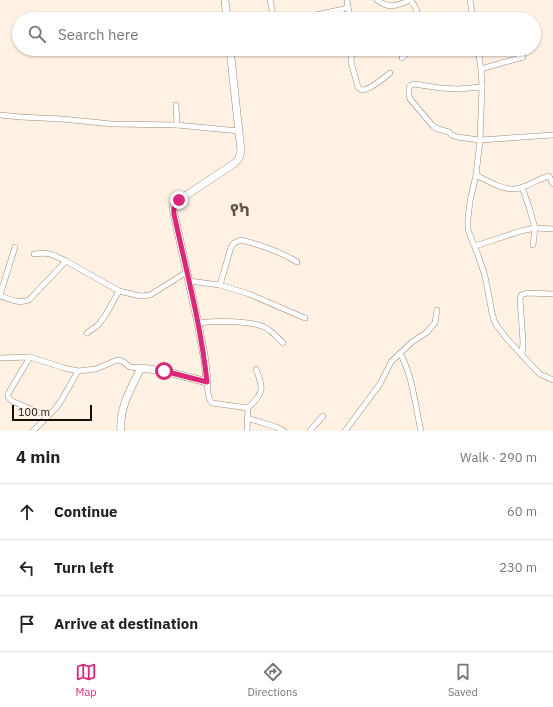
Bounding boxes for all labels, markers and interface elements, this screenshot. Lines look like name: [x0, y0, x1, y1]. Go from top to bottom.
search box: [12, 12, 541, 56]
icon: search: [26, 23, 48, 45]
text: Search here: [58, 25, 138, 44]
route end: [170, 191, 188, 209]
district label: የካ: [230, 199, 250, 221]
route start: [155, 362, 173, 380]
scale bar: [12, 403, 92, 422]
text: 100 m: [18, 405, 50, 419]
text: 4 min: [16, 446, 60, 468]
text: Walk · 290 m: [460, 449, 537, 466]
icon: ahead: [16, 501, 38, 523]
text: Continue: [54, 502, 118, 521]
text: 60 m: [507, 503, 537, 520]
icon: left: [16, 557, 38, 579]
text: Turn left: [54, 558, 114, 577]
text: 230 m: [499, 559, 537, 576]
icon: arrive: [16, 613, 38, 635]
text: Arrive at destination: [54, 614, 198, 633]
tab: Map: [75, 661, 97, 699]
tab: Directions: [247, 661, 298, 699]
tab: Saved: [448, 661, 478, 699]

